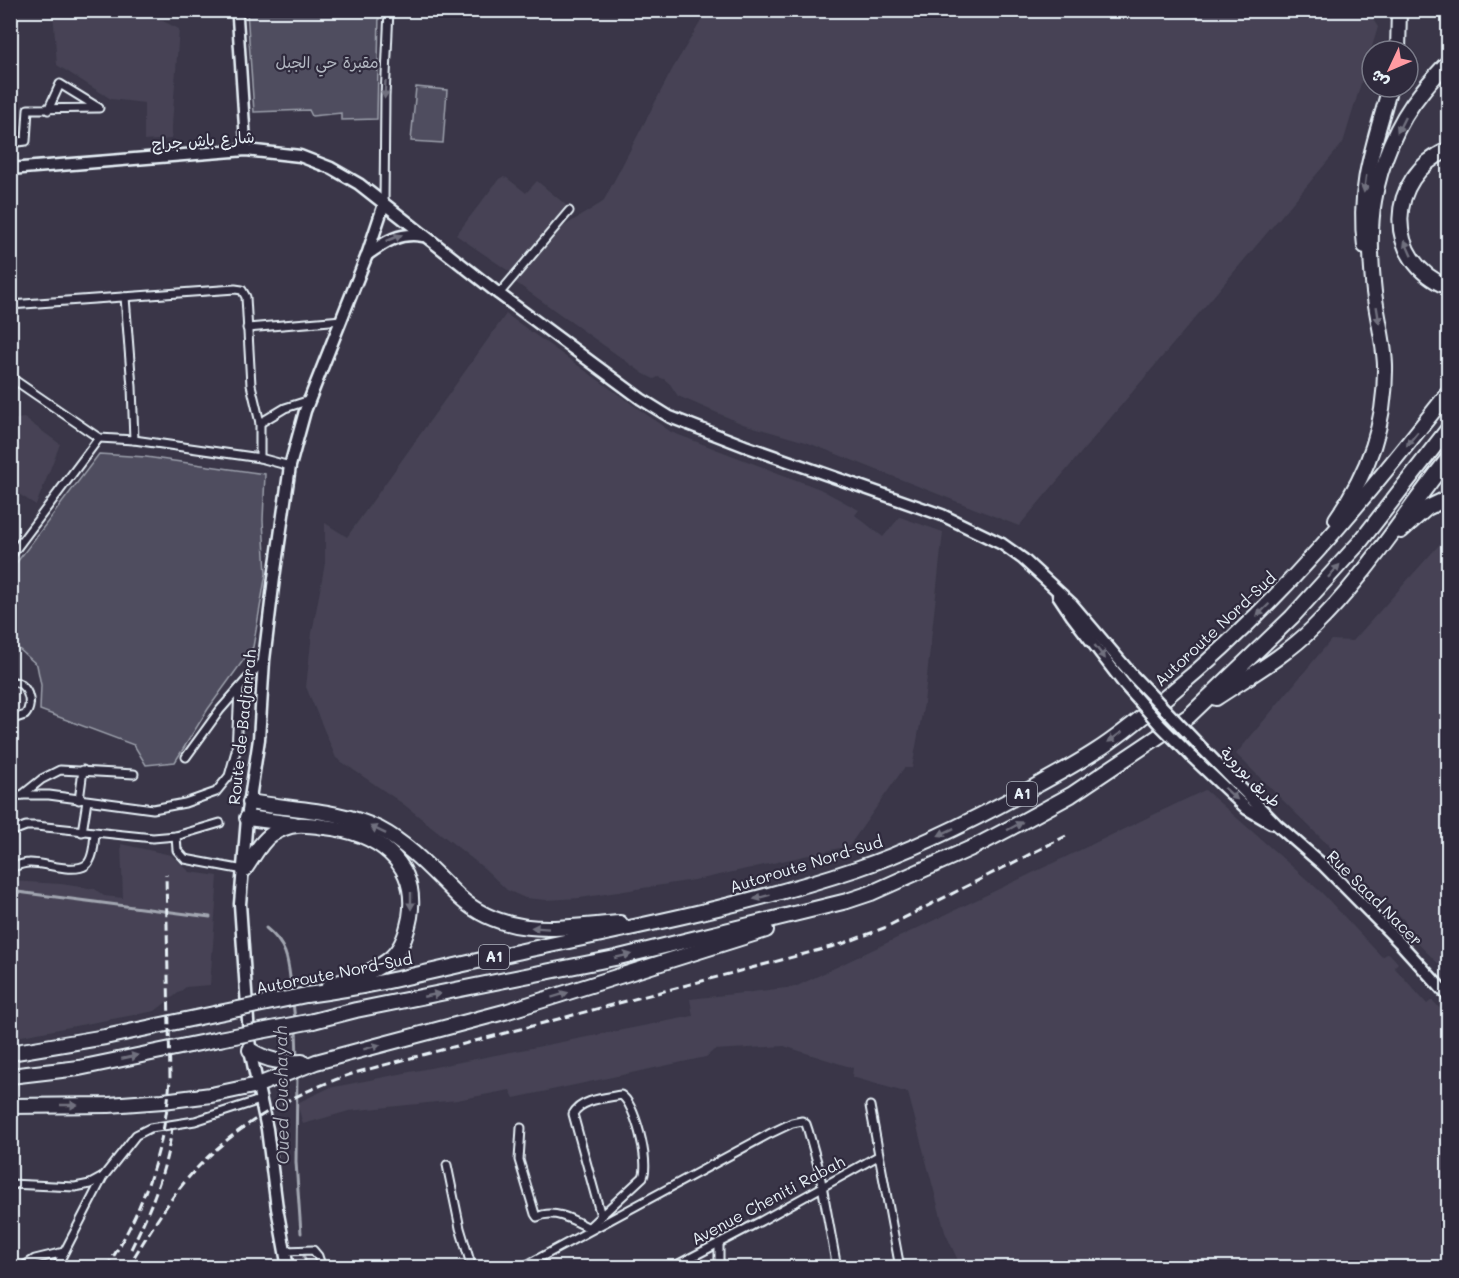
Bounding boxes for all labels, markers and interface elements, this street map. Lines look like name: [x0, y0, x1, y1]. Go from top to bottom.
north arrow: [1360, 39, 1420, 99]
park label: مقبرة حي الجبل: [275, 51, 379, 77]
text: ش: [1365, 66, 1393, 93]
one-way arrow: [381, 80, 390, 99]
one-way arrow: [1396, 117, 1405, 134]
street label: شارع باش جراح: [151, 125, 255, 156]
one-way arrow: [1360, 175, 1369, 194]
one-way arrow: [385, 233, 403, 242]
one-way arrow: [1403, 239, 1412, 256]
one-way arrow: [1373, 305, 1382, 324]
one-way arrow: [1405, 431, 1418, 447]
one-way arrow: [1327, 563, 1341, 578]
street label: Autoroute Nord-Sud: [1149, 567, 1280, 690]
one-way arrow: [1256, 603, 1271, 617]
one-way arrow: [1094, 643, 1106, 659]
street label: Route de Badjarrah: [223, 648, 260, 806]
one-way arrow: [1108, 731, 1124, 743]
street label: طريق بوروبة: [1216, 742, 1286, 812]
road number: A1: [1007, 782, 1037, 806]
one-way arrow: [1223, 787, 1238, 800]
one-way arrow: [1006, 821, 1024, 831]
one-way arrow: [369, 825, 387, 835]
one-way arrow: [937, 828, 954, 837]
street label: Autoroute Nord-Sud: [727, 830, 885, 897]
street label: Rue Saad Nacer: [1323, 845, 1428, 950]
one-way arrow: [406, 891, 416, 910]
one-way arrow: [753, 892, 771, 902]
one-way arrow: [531, 924, 550, 933]
road number: A1: [479, 945, 509, 969]
street label: Autoroute Nord-Sud: [254, 947, 414, 998]
one-way arrow: [613, 950, 632, 960]
one-way arrow: [422, 990, 441, 999]
one-way arrow: [551, 990, 569, 999]
water label: Oued Ouchayah: [268, 1025, 294, 1165]
one-way arrow: [363, 1042, 381, 1051]
one-way arrow: [121, 1052, 140, 1061]
one-way arrow: [59, 1101, 78, 1110]
street label: Avenue Cheniti Rabah: [687, 1150, 848, 1249]

